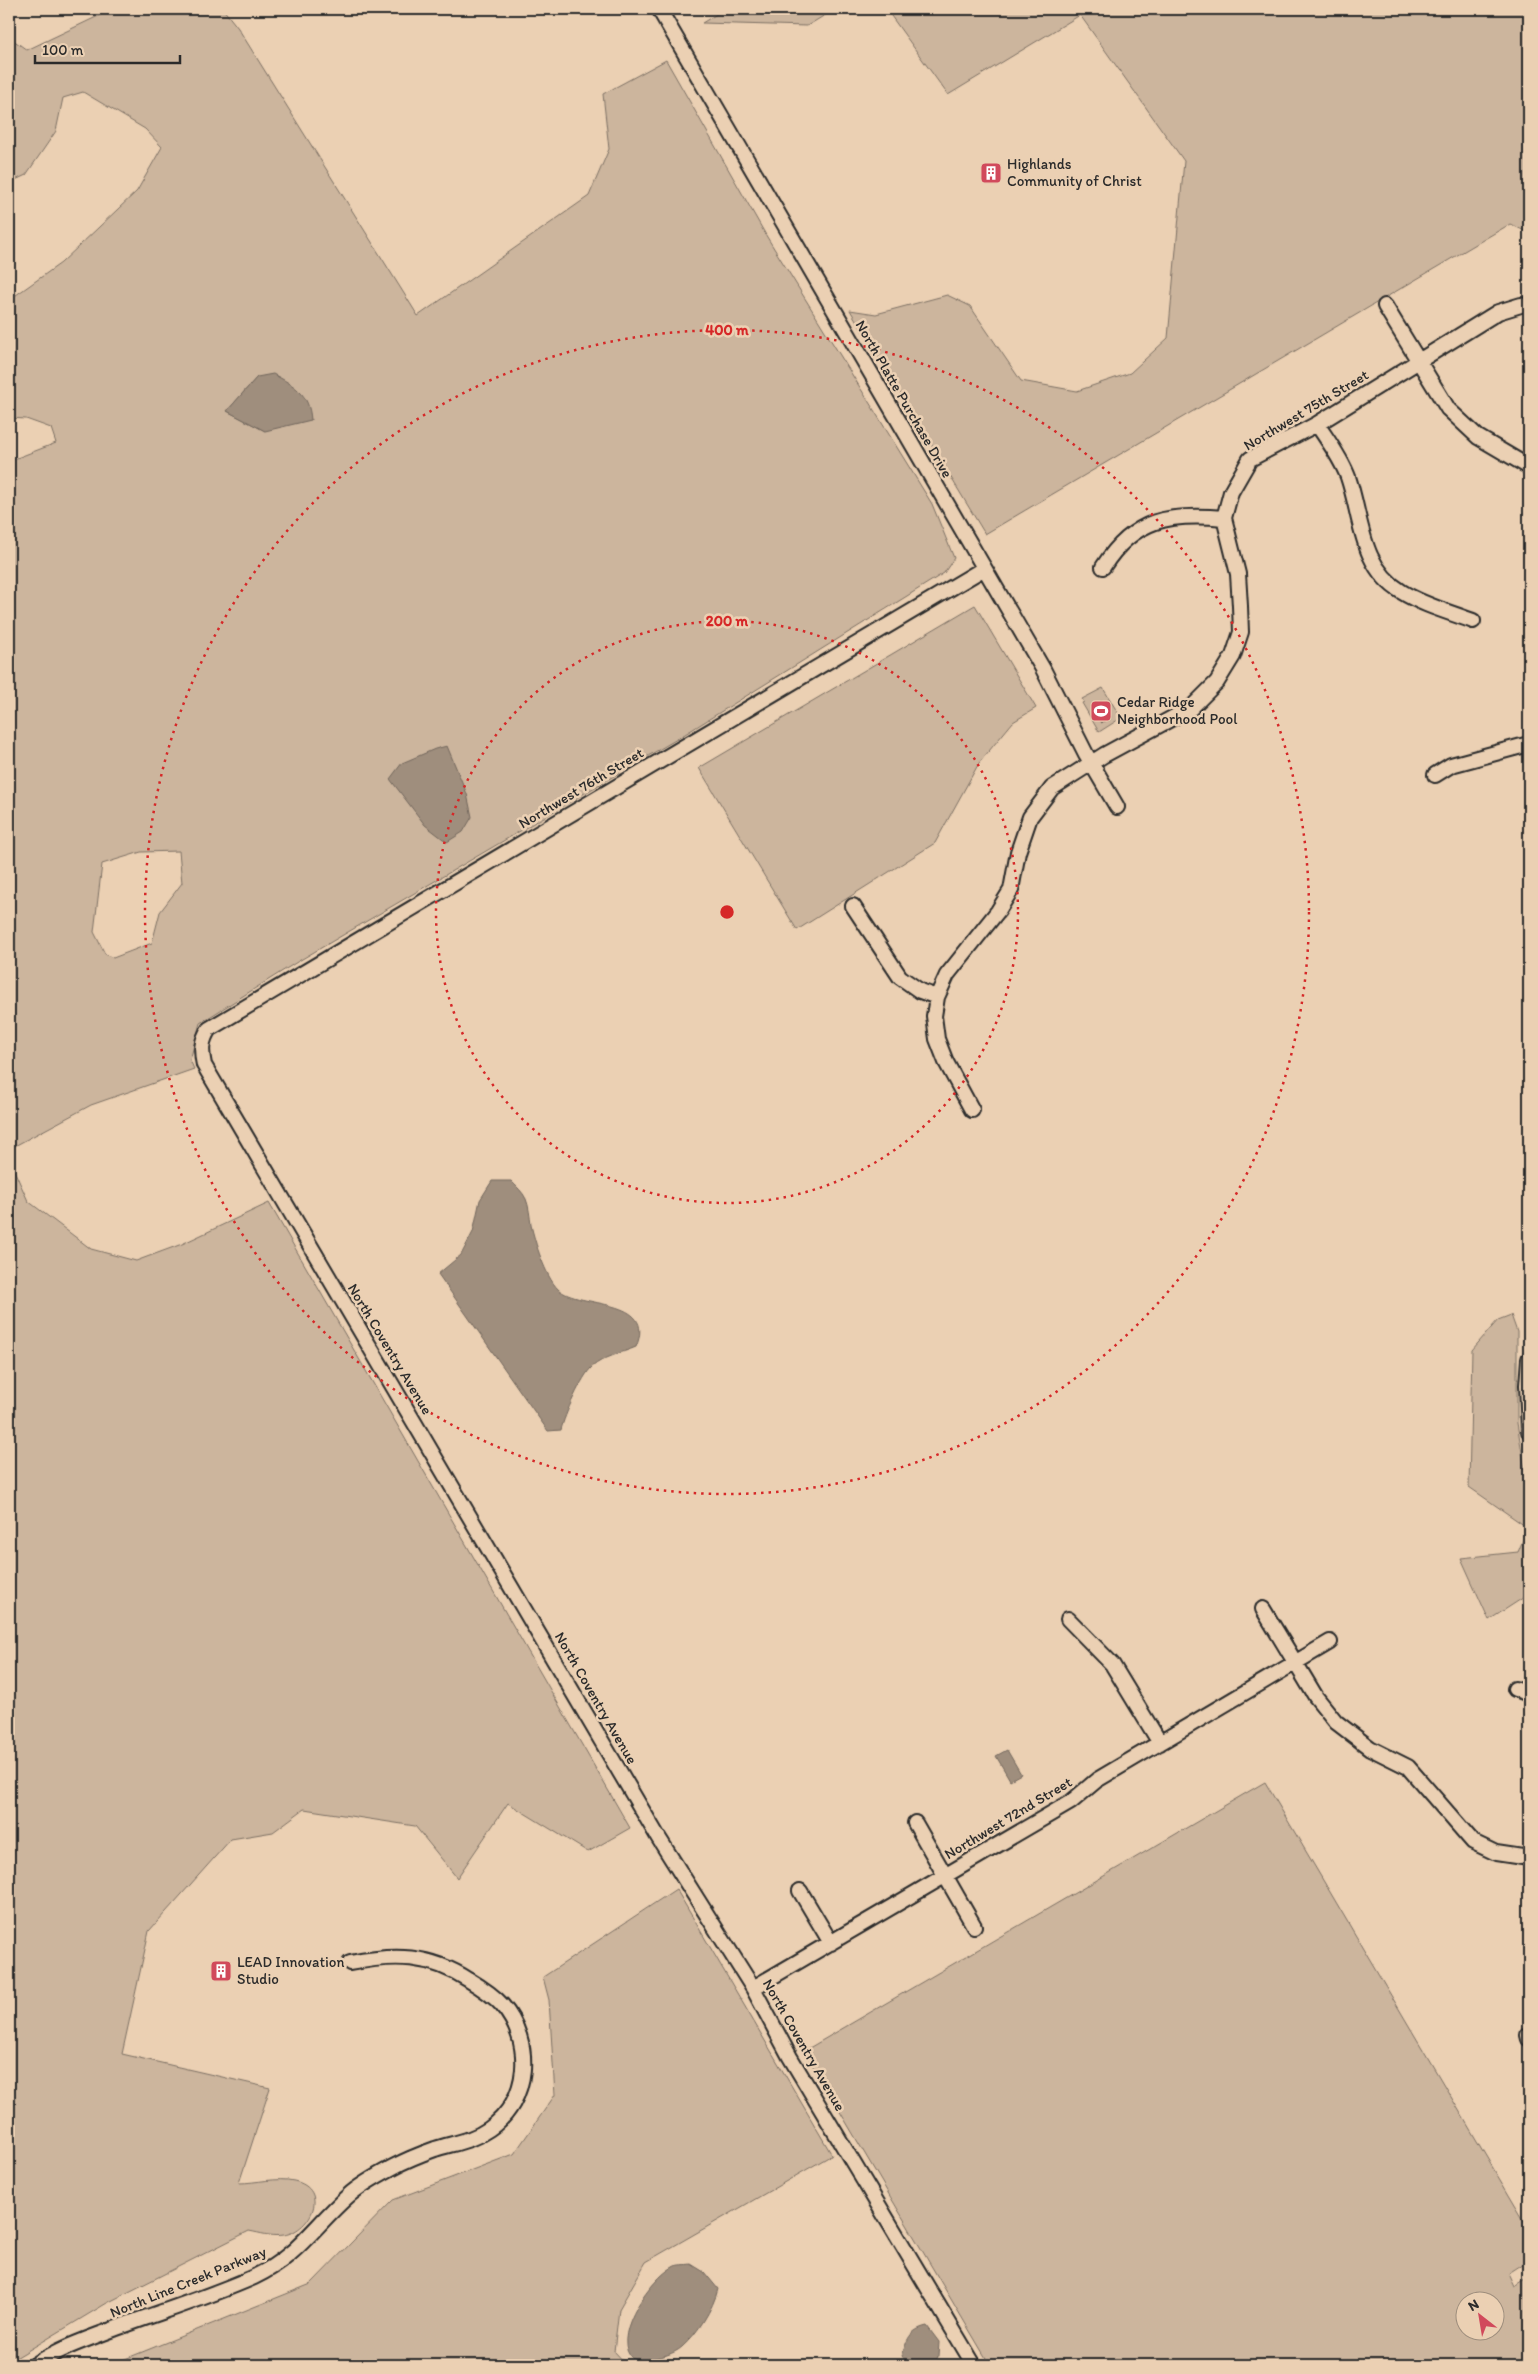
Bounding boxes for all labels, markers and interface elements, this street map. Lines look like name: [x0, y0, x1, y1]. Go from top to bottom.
scale bar: [35, 32, 180, 64]
text: 100 m: [42, 41, 84, 59]
place label: Highlands Community of Christ: [1007, 155, 1142, 190]
building icon: Highlands Community of Christ: [979, 161, 1003, 185]
street label: North Platte Purchase Drive: [851, 317, 957, 481]
text: 400 m: [705, 321, 749, 339]
street label: Northwest 75th Street: [1240, 365, 1372, 454]
text: 200 m: [706, 612, 749, 630]
place label: Cedar Ridge Neighborhood Pool: [1117, 693, 1238, 728]
sports icon: Cedar Ridge Neighborhood Pool: [1089, 699, 1113, 723]
street label: Northwest 76th Street: [515, 743, 647, 832]
centre of rings: [718, 903, 736, 921]
street label: North Coventry Avenue: [344, 1280, 436, 1418]
street label: North Coventry Avenue: [551, 1629, 641, 1767]
street label: Northwest 72nd Street: [941, 1773, 1075, 1863]
place label: LEAD Innovation Studio: [237, 1953, 345, 1988]
building icon: LEAD Innovation Studio: [209, 1959, 233, 1983]
street label: North Coventry Avenue: [759, 1976, 849, 2114]
street label: North Line Creek Parkway: [107, 2242, 269, 2322]
north arrow: [1456, 2292, 1506, 2342]
text: N: [1465, 2296, 1482, 2315]

